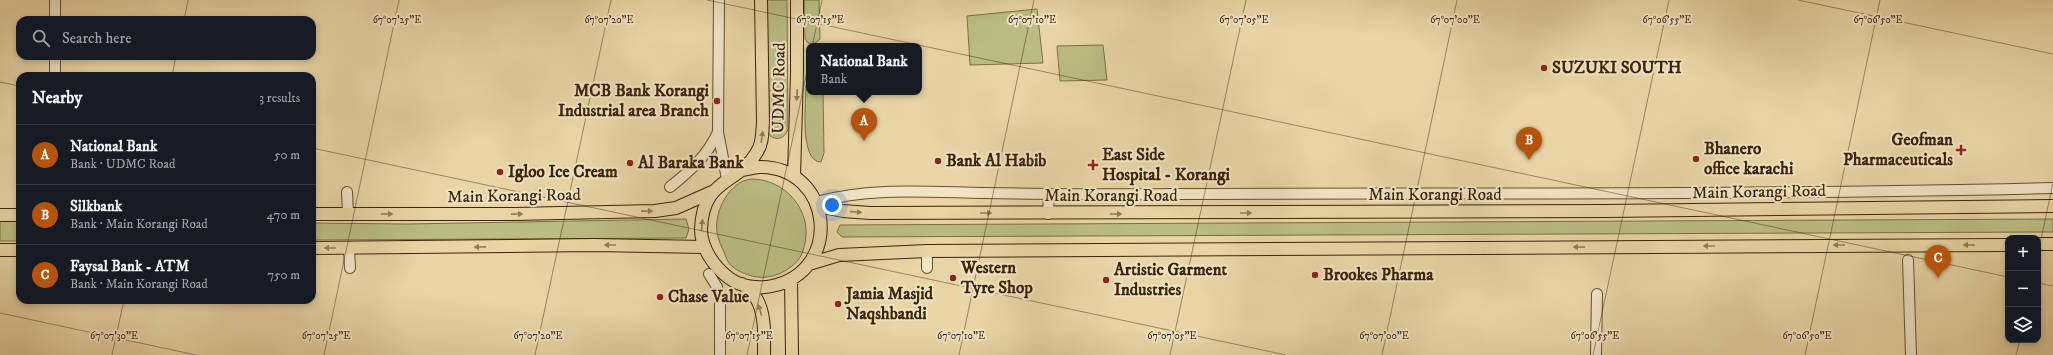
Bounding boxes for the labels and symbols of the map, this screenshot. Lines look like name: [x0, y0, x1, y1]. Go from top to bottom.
text: 67°07'25"E: [373, 14, 421, 26]
text: 67°07'20"E: [584, 14, 634, 26]
text: 67°07'15"E: [796, 14, 844, 26]
text: 67°07'10"E: [1008, 14, 1056, 26]
text: 67°07'05"E: [1219, 14, 1269, 26]
text: 67°07'00"E: [1430, 14, 1480, 26]
text: 67°06'55"E: [1643, 14, 1691, 26]
text: 67°06'50"E: [1853, 14, 1903, 26]
street label: UDMC Road: [767, 42, 791, 134]
place label: SUZUKI SOUTH: [1552, 57, 1682, 79]
marker: SUZUKI SOUTH: [1539, 63, 1549, 73]
place label: MCB Bank Korangi Industrial area Branch: [558, 80, 710, 122]
one-way arrow: [793, 89, 800, 101]
marker: MCB Bank Korangi Industrial area Branch: [712, 96, 722, 106]
pin: A: [851, 108, 877, 141]
pin: B: [1516, 127, 1542, 160]
place label: Geofman Pharmaceuticals: [1843, 129, 1953, 171]
one-way arrow: [759, 131, 765, 143]
place label: Bhanero office karachi: [1704, 138, 1794, 180]
place label: East Side Hospital - Korangi: [1102, 144, 1230, 186]
marker: Geofman Pharmaceuticals: [1956, 145, 1966, 155]
place label: Bank Al Habib: [946, 150, 1046, 172]
place label: Al Baraka Bank: [637, 152, 744, 174]
marker: Bhanero office karachi: [1691, 154, 1701, 164]
marker: Bank Al Habib: [933, 156, 943, 166]
marker: Al Baraka Bank: [625, 158, 635, 168]
marker: East Side Hospital - Korangi: [1087, 159, 1099, 171]
place label: Igloo Ice Cream: [508, 161, 618, 183]
marker: Igloo Ice Cream: [495, 167, 505, 177]
street label: Main Korangi Road: [1692, 180, 1826, 204]
street label: Main Korangi Road: [447, 184, 581, 208]
street label: Main Korangi Road: [1368, 184, 1502, 206]
street label: Main Korangi Road: [1044, 185, 1178, 207]
your location: [822, 195, 842, 215]
one-way arrow: [641, 208, 654, 214]
one-way arrow: [850, 209, 862, 216]
one-way arrow: [980, 210, 993, 216]
one-way arrow: [1110, 210, 1122, 217]
one-way arrow: [1240, 210, 1253, 216]
one-way arrow: [381, 211, 394, 217]
one-way arrow: [511, 211, 524, 217]
one-way arrow: [699, 219, 706, 231]
one-way arrow: [603, 242, 616, 248]
one-way arrow: [1832, 242, 1845, 248]
one-way arrow: [1962, 242, 1975, 248]
one-way arrow: [1702, 243, 1715, 249]
one-way arrow: [473, 244, 486, 250]
one-way arrow: [1572, 244, 1585, 250]
one-way arrow: [323, 245, 336, 251]
pin: C: [1925, 245, 1951, 278]
place label: Western Tyre Shop: [960, 257, 1033, 299]
place label: Artistic Garment Industries: [1113, 259, 1227, 301]
place label: Brookes Pharma: [1323, 264, 1434, 286]
marker: Brookes Pharma: [1310, 270, 1320, 280]
marker: Western Tyre Shop: [948, 273, 958, 283]
marker: Artistic Garment Industries: [1101, 275, 1111, 285]
place label: Jamia Masjid Naqshbandi: [844, 283, 934, 325]
place label: Chase Value: [668, 286, 749, 308]
marker: Chase Value: [655, 292, 665, 302]
marker: Jamia Masjid Naqshbandi: [833, 299, 843, 309]
one-way arrow: [757, 303, 763, 315]
text: 67°07'30"E: [90, 330, 138, 342]
text: 67°07'25"E: [302, 330, 350, 342]
text: 67°07'20"E: [513, 330, 563, 342]
text: 67°07'15"E: [725, 330, 773, 342]
text: 67°07'10"E: [937, 330, 985, 342]
text: 67°07'05"E: [1147, 330, 1197, 342]
text: 67°07'00"E: [1359, 330, 1409, 342]
text: 67°06'55"E: [1571, 330, 1619, 342]
text: 67°06'50"E: [1782, 330, 1832, 342]

